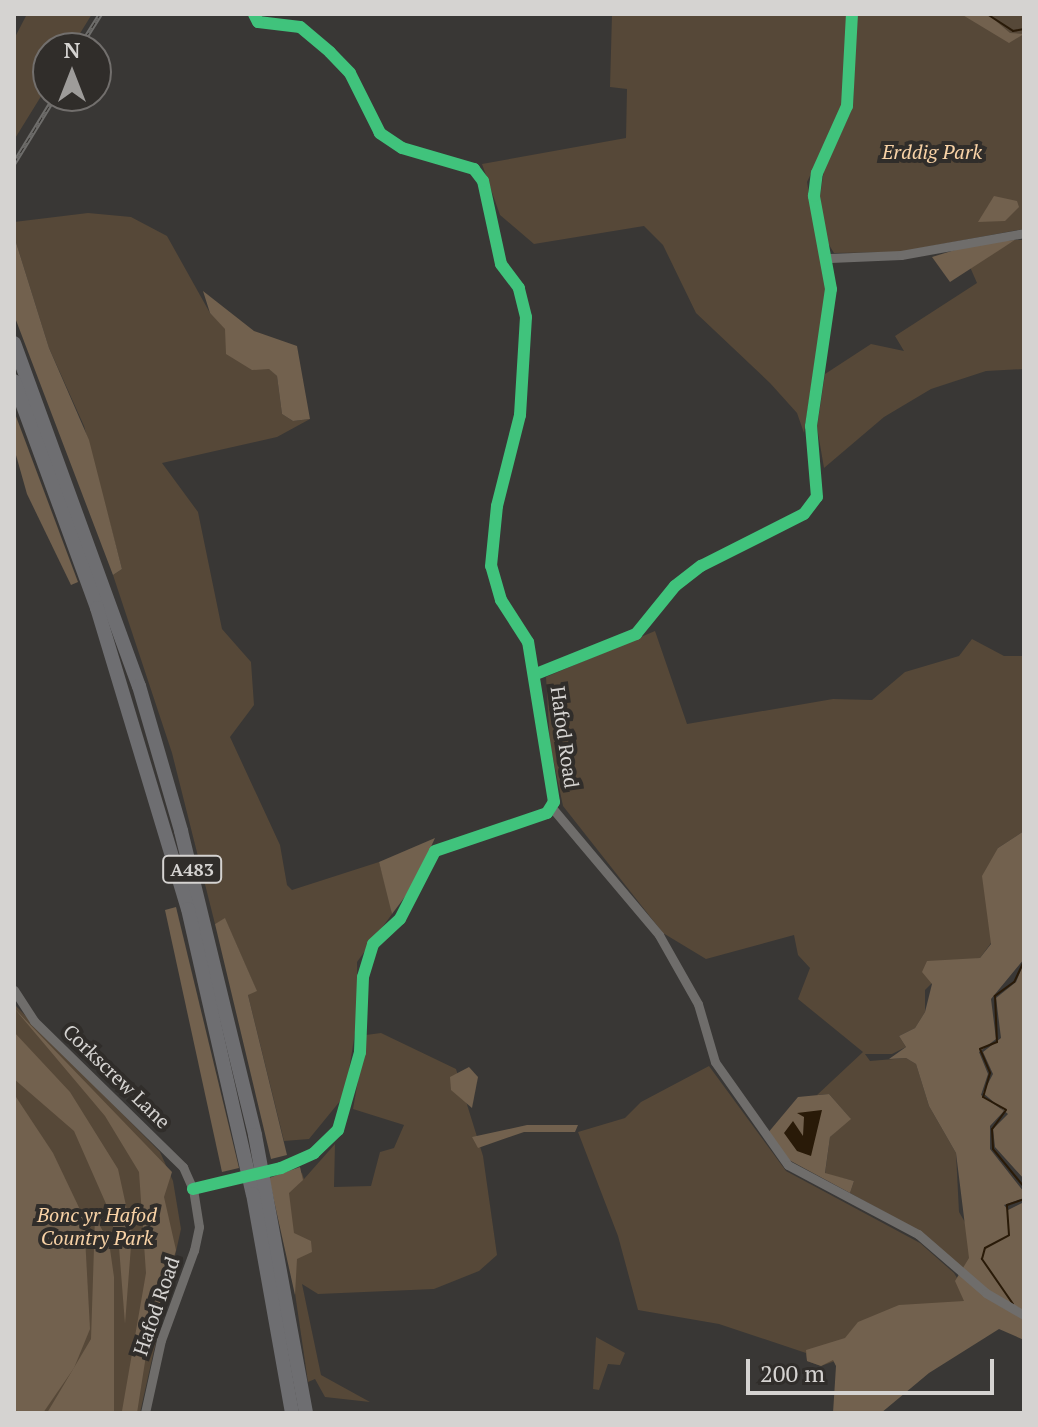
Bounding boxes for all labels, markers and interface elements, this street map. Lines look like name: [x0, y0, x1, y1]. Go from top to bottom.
north arrow: [32, 32, 112, 112]
text: N: [64, 35, 80, 64]
park label: Erddig Park: [882, 139, 982, 163]
street label: Hafod Road: [546, 684, 584, 790]
road number: A483: [162, 855, 222, 883]
street label: Corkscrew Lane: [58, 1019, 176, 1133]
park label: Bonc yr Hafod Country Park: [37, 1202, 157, 1249]
street label: Hafod Road: [128, 1254, 184, 1358]
scale bar: [750, 1343, 998, 1393]
text: 200 m: [760, 1357, 825, 1389]

